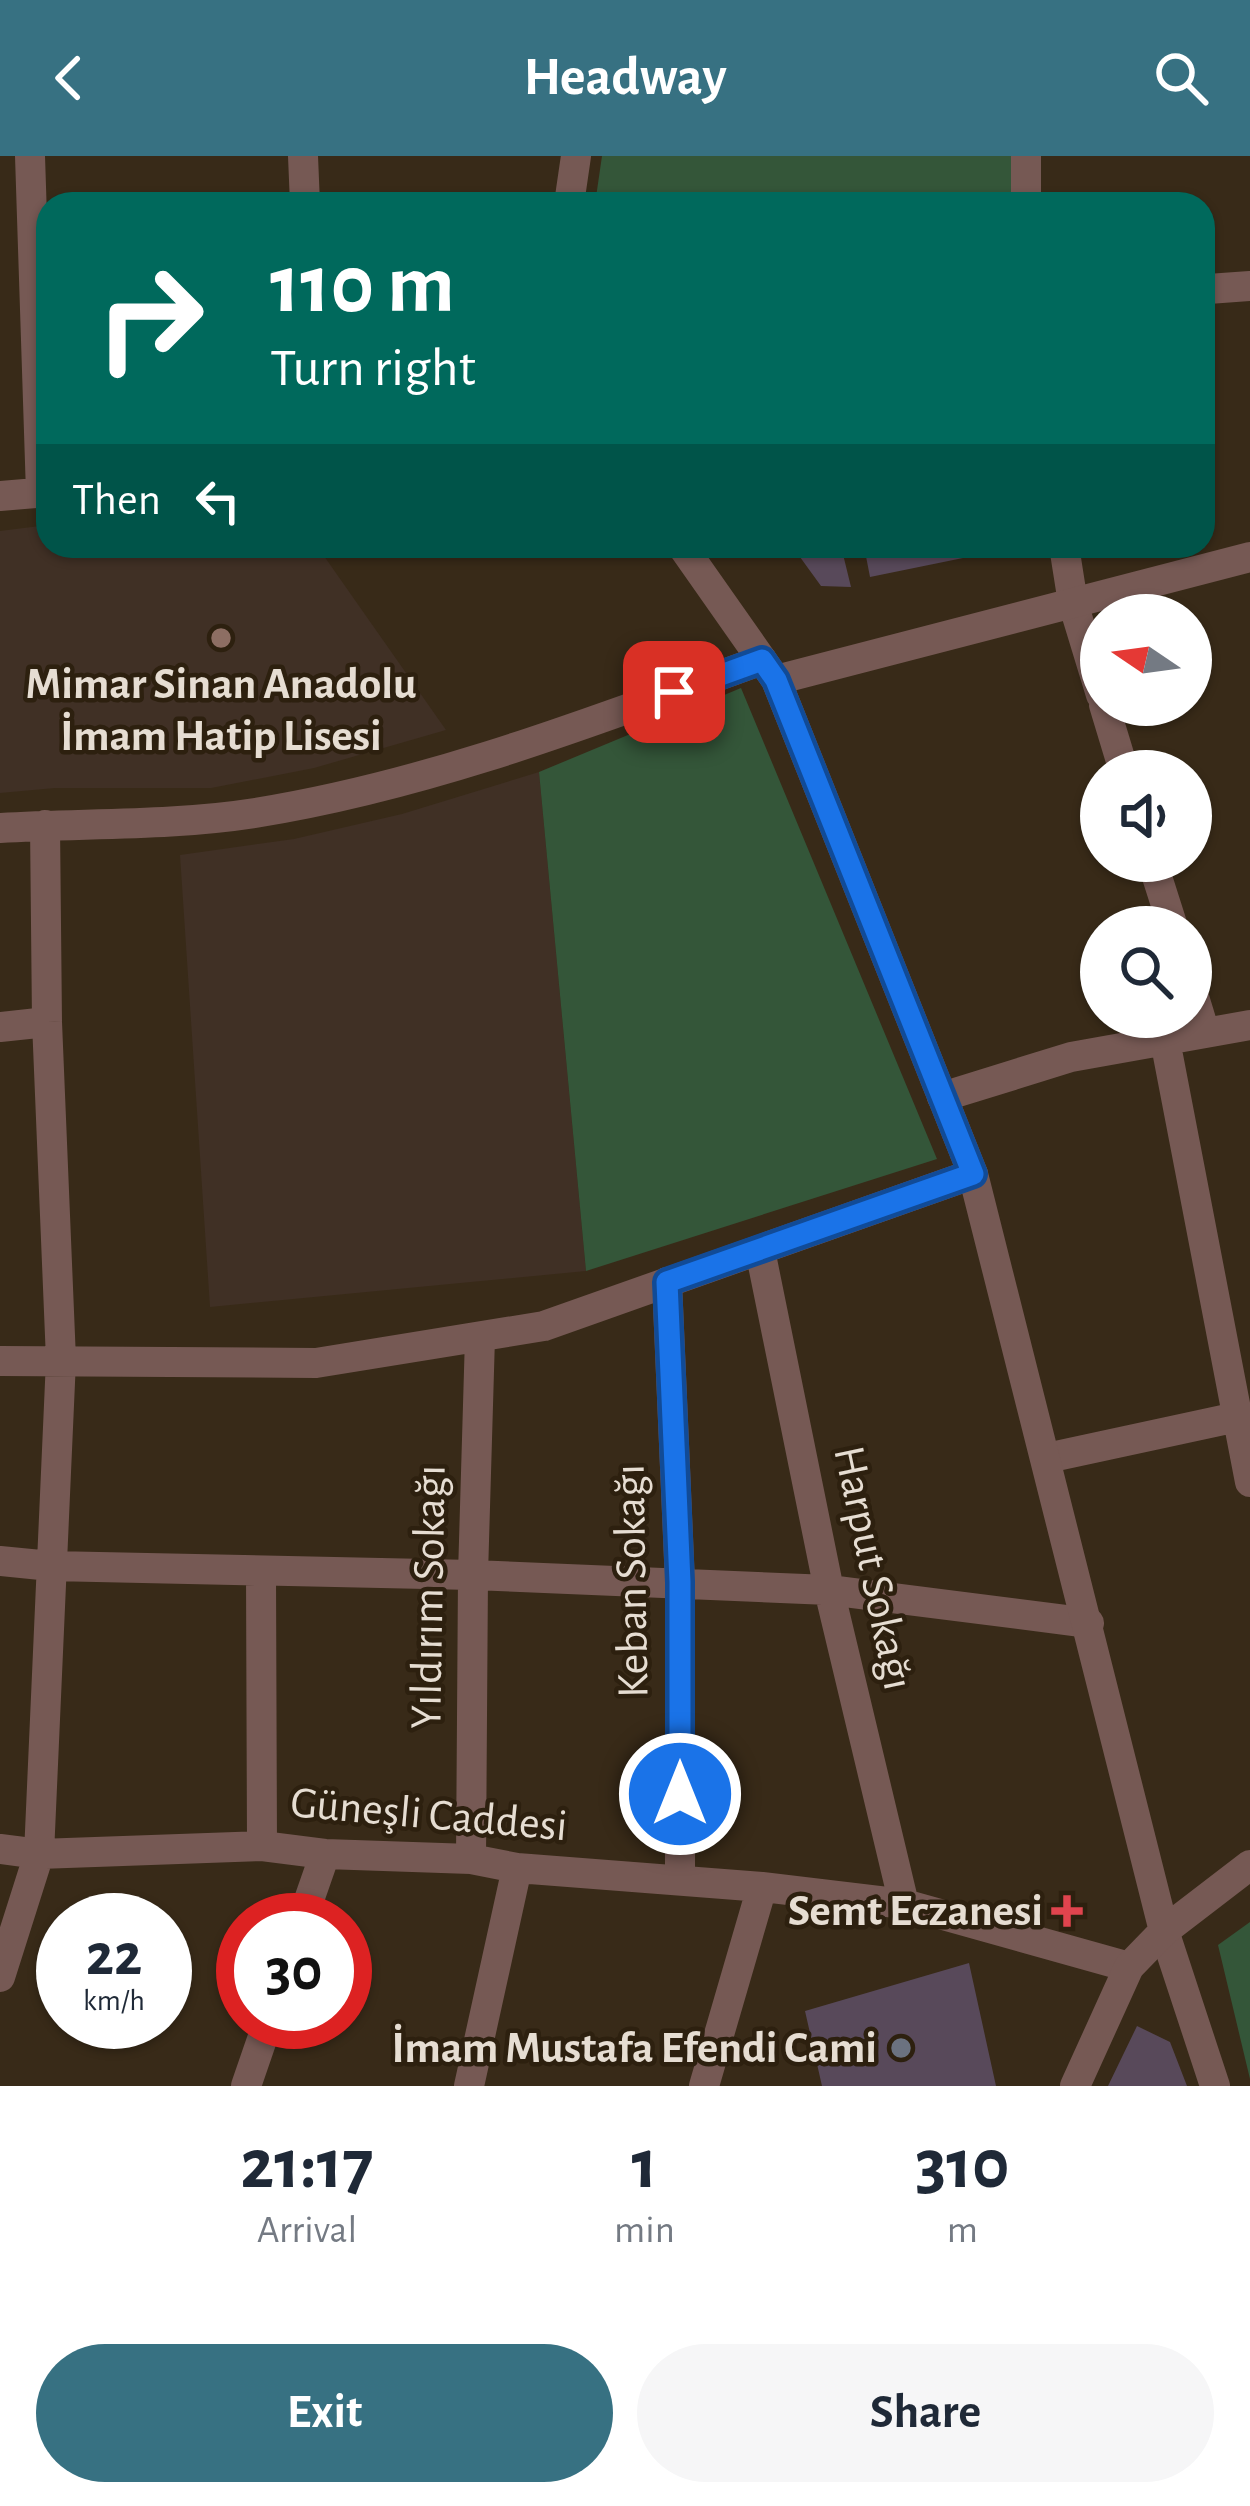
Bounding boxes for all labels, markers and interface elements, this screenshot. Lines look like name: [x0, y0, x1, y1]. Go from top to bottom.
icon: back: [36, 45, 102, 111]
icon: search: [1148, 45, 1214, 111]
text: Headway: [523, 51, 727, 105]
icon: right: [72, 240, 228, 396]
text: 110 m: [270, 244, 455, 328]
text: Turn right: [270, 342, 476, 396]
icon: left: [185, 468, 251, 534]
text: Then: [72, 478, 161, 523]
north arrow: [1080, 594, 1212, 726]
map controls: [1080, 594, 1212, 1038]
marker: Mimar Sinan Anadolu İmam Hatip Lisesi: [208, 625, 234, 651]
pin: [623, 641, 725, 743]
icon: arrive: [641, 659, 707, 725]
place label: Mimar Sinan Anadolu İmam Hatip Lisesi: [25, 662, 417, 759]
button: sound: [1080, 750, 1212, 882]
button: search: [1080, 906, 1212, 1038]
street label: Harput Sokağı: [825, 1442, 921, 1694]
street label: Keban Sokağı: [607, 1464, 657, 1698]
street label: Yıldırım Sokağı: [404, 1465, 454, 1729]
position arrow: [617, 1731, 743, 1857]
street label: Güneşli Caddesi: [289, 1780, 569, 1850]
place label: Semt Eczanesi: [788, 1889, 1043, 1934]
speed limit sign: 30: [216, 1893, 372, 2049]
marker: Semt Eczanesi: [1054, 1898, 1080, 1924]
text: 22: [86, 1926, 142, 1986]
text: km/h: [83, 1986, 145, 2016]
place label: İmam Mustafa Efendi Cami: [391, 2023, 877, 2071]
marker: İmam Mustafa Efendi Cami: [888, 2035, 914, 2061]
text: 21:17: [240, 2129, 374, 2201]
text: 1: [631, 2129, 657, 2201]
text: 310: [915, 2129, 1010, 2201]
text: Arrival: [257, 2211, 357, 2250]
text: min: [614, 2211, 675, 2250]
text: m: [947, 2211, 978, 2250]
button: Exit: [36, 2344, 613, 2482]
button: Share: [637, 2344, 1214, 2482]

